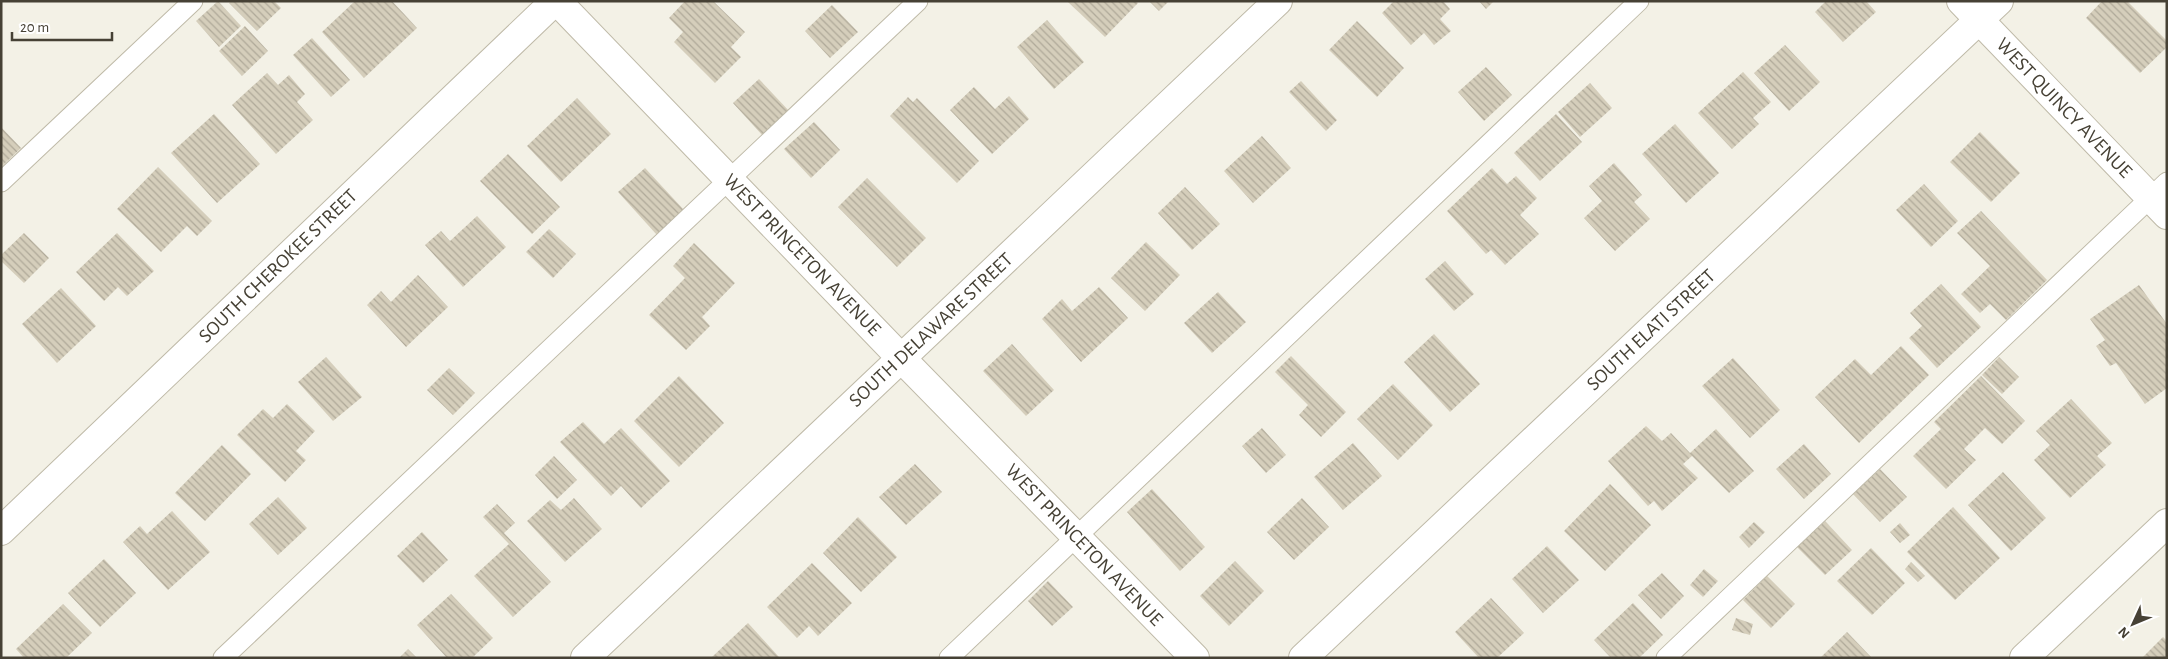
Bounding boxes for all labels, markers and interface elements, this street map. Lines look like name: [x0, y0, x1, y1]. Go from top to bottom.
scale bar: [12, 10, 112, 42]
text: 20 m: [20, 20, 49, 35]
street label: WEST QUINCY AVENUE: [1992, 34, 2136, 182]
street label: WEST PRINCETON AVENUE: [720, 170, 885, 340]
street label: SOUTH CHEROKEE STREET: [195, 185, 361, 347]
street label: SOUTH DELAWARE STREET: [845, 249, 1017, 411]
street label: SOUTH ELATI STREET: [1583, 265, 1719, 394]
street label: WEST PRINCETON AVENUE: [1002, 460, 1167, 630]
north arrow: [2108, 599, 2158, 649]
text: N: [2116, 624, 2133, 641]

